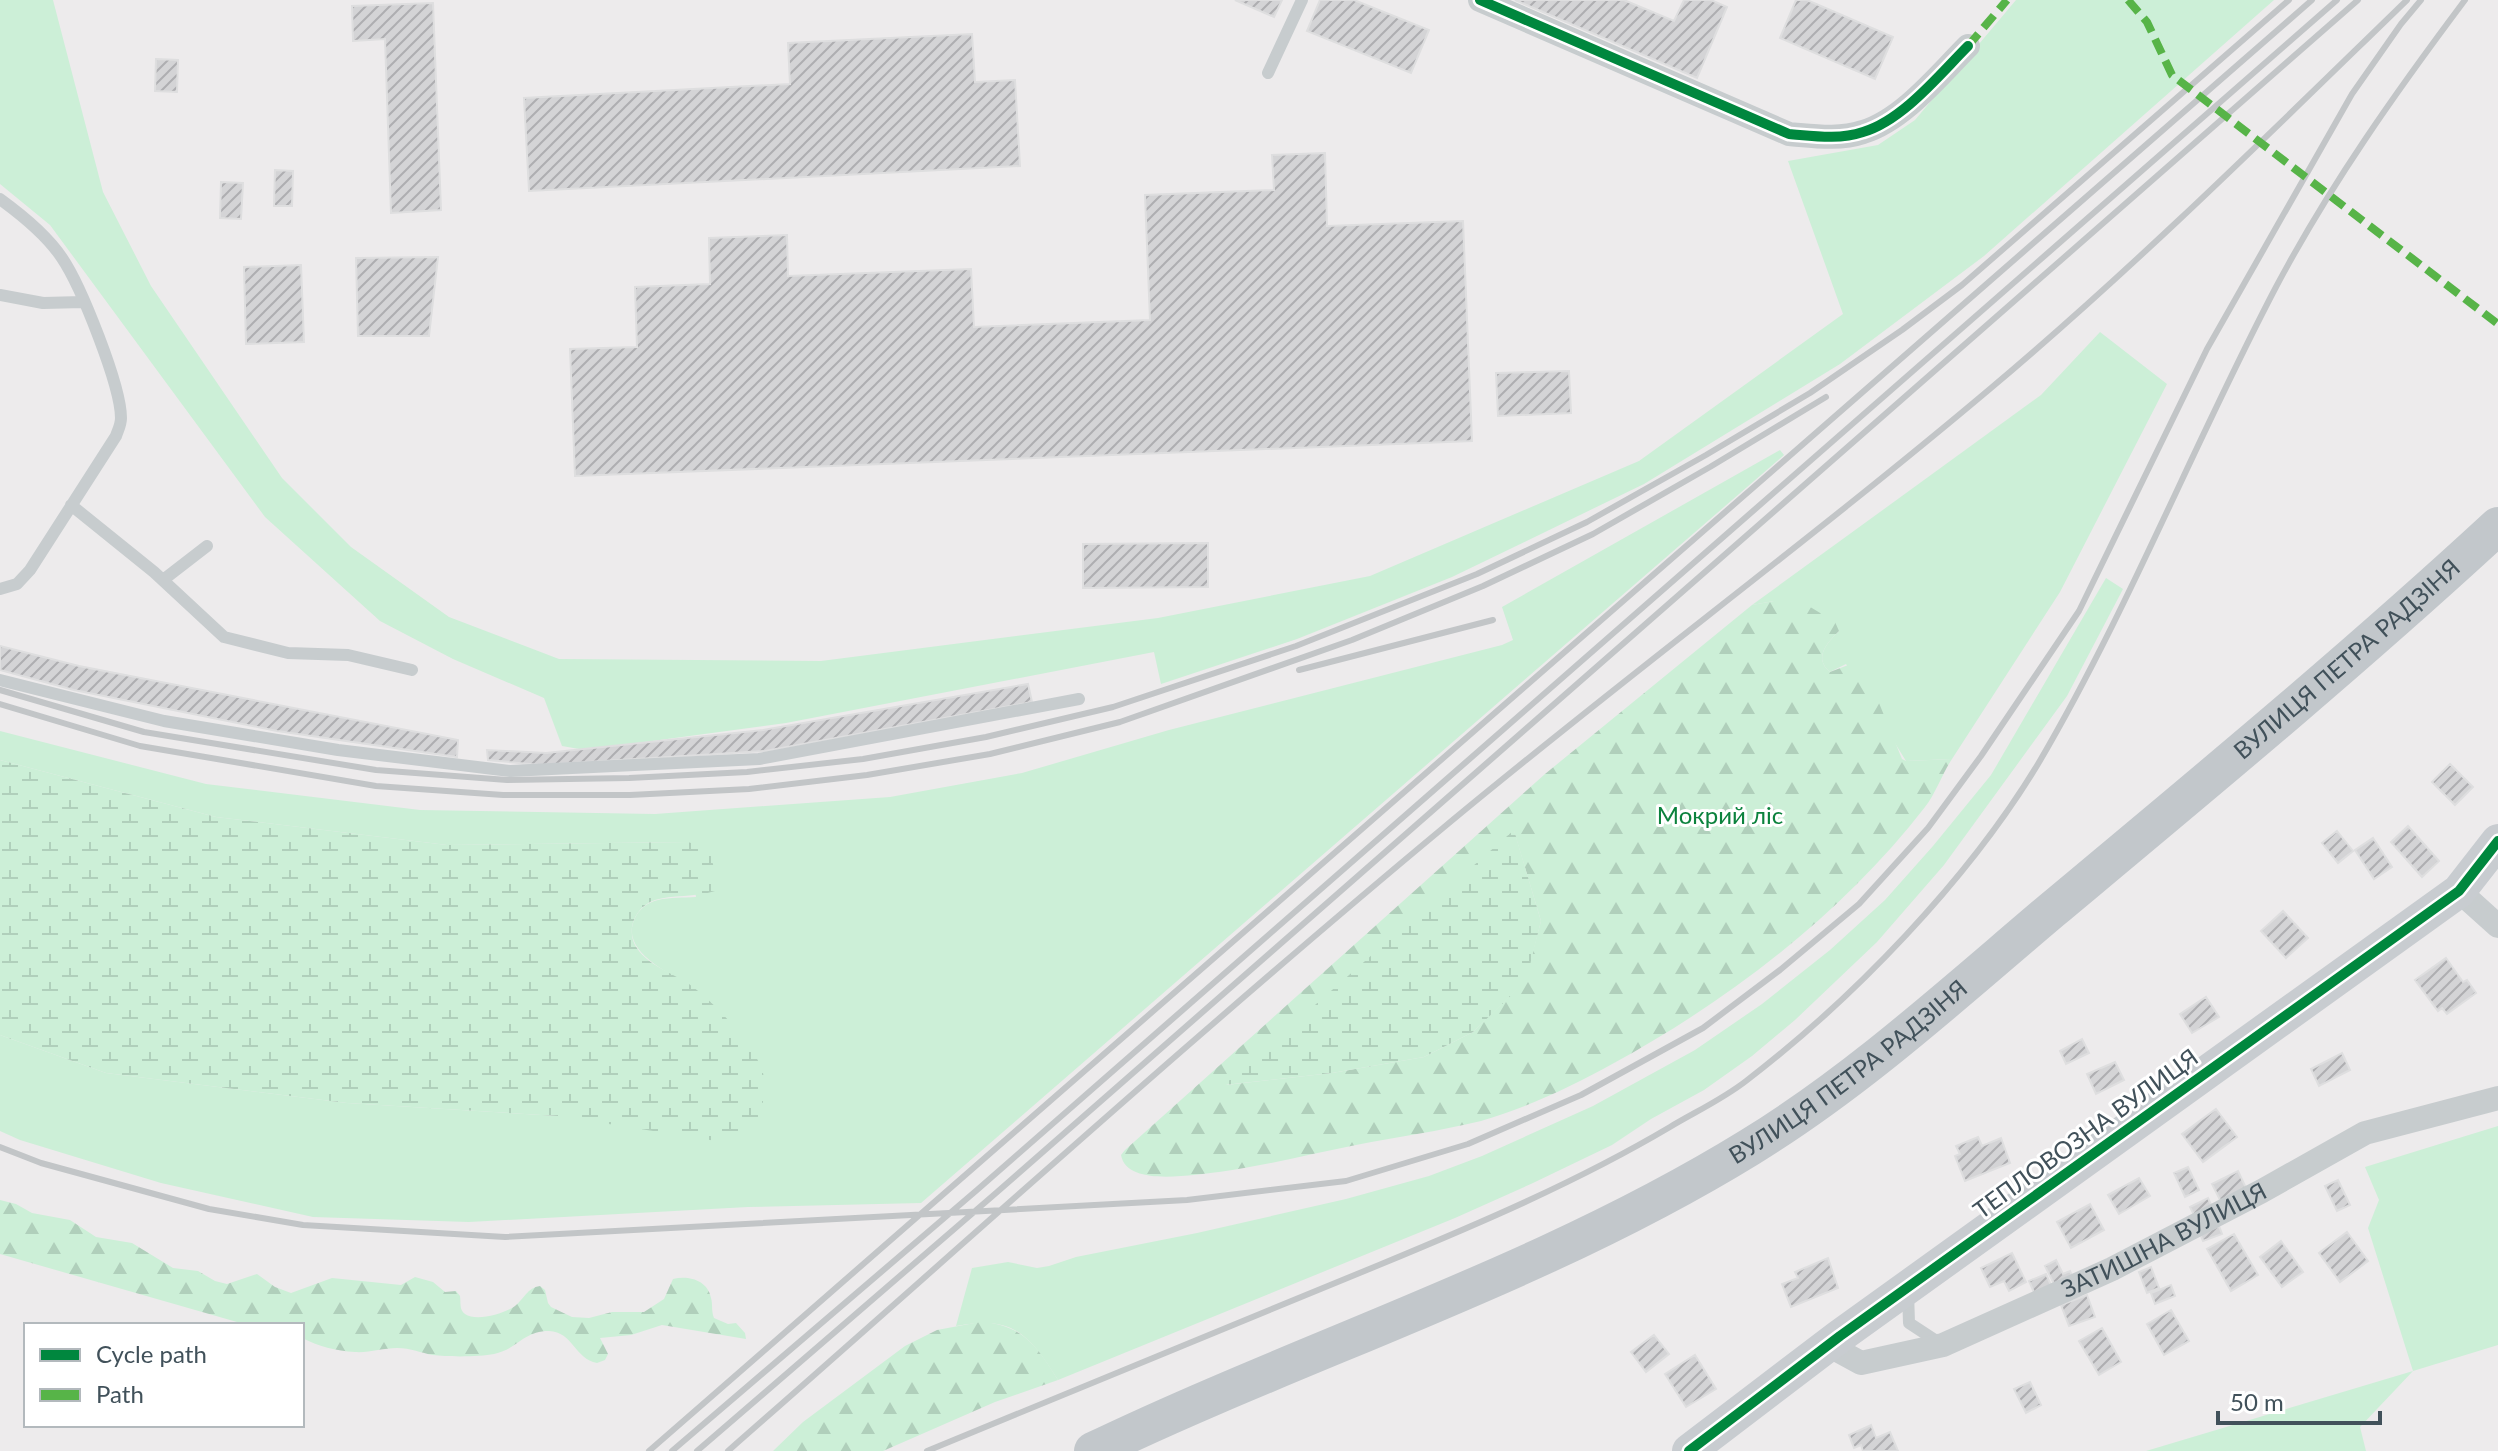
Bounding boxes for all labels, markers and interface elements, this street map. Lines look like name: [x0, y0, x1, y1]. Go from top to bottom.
street label: ВУЛИЦЯ ПЕТРА РАДЗІНЯ: [2227, 552, 2465, 765]
park label: Мокрий ліс: [1657, 800, 1783, 829]
street label: ВУЛИЦЯ ПЕТРА РАДЗІНЯ: [1723, 973, 1972, 1169]
street label: ТЕПЛОВОЗНА ВУЛИЦЯ: [1967, 1042, 2203, 1224]
street label: ЗАТИШНА ВУЛИЦЯ: [2056, 1175, 2271, 1303]
legend: [24, 1323, 304, 1427]
text: Cycle path: [96, 1339, 207, 1368]
scale bar: [2218, 1375, 2380, 1425]
text: Path: [96, 1379, 144, 1408]
text: 50 m: [2230, 1387, 2284, 1416]

